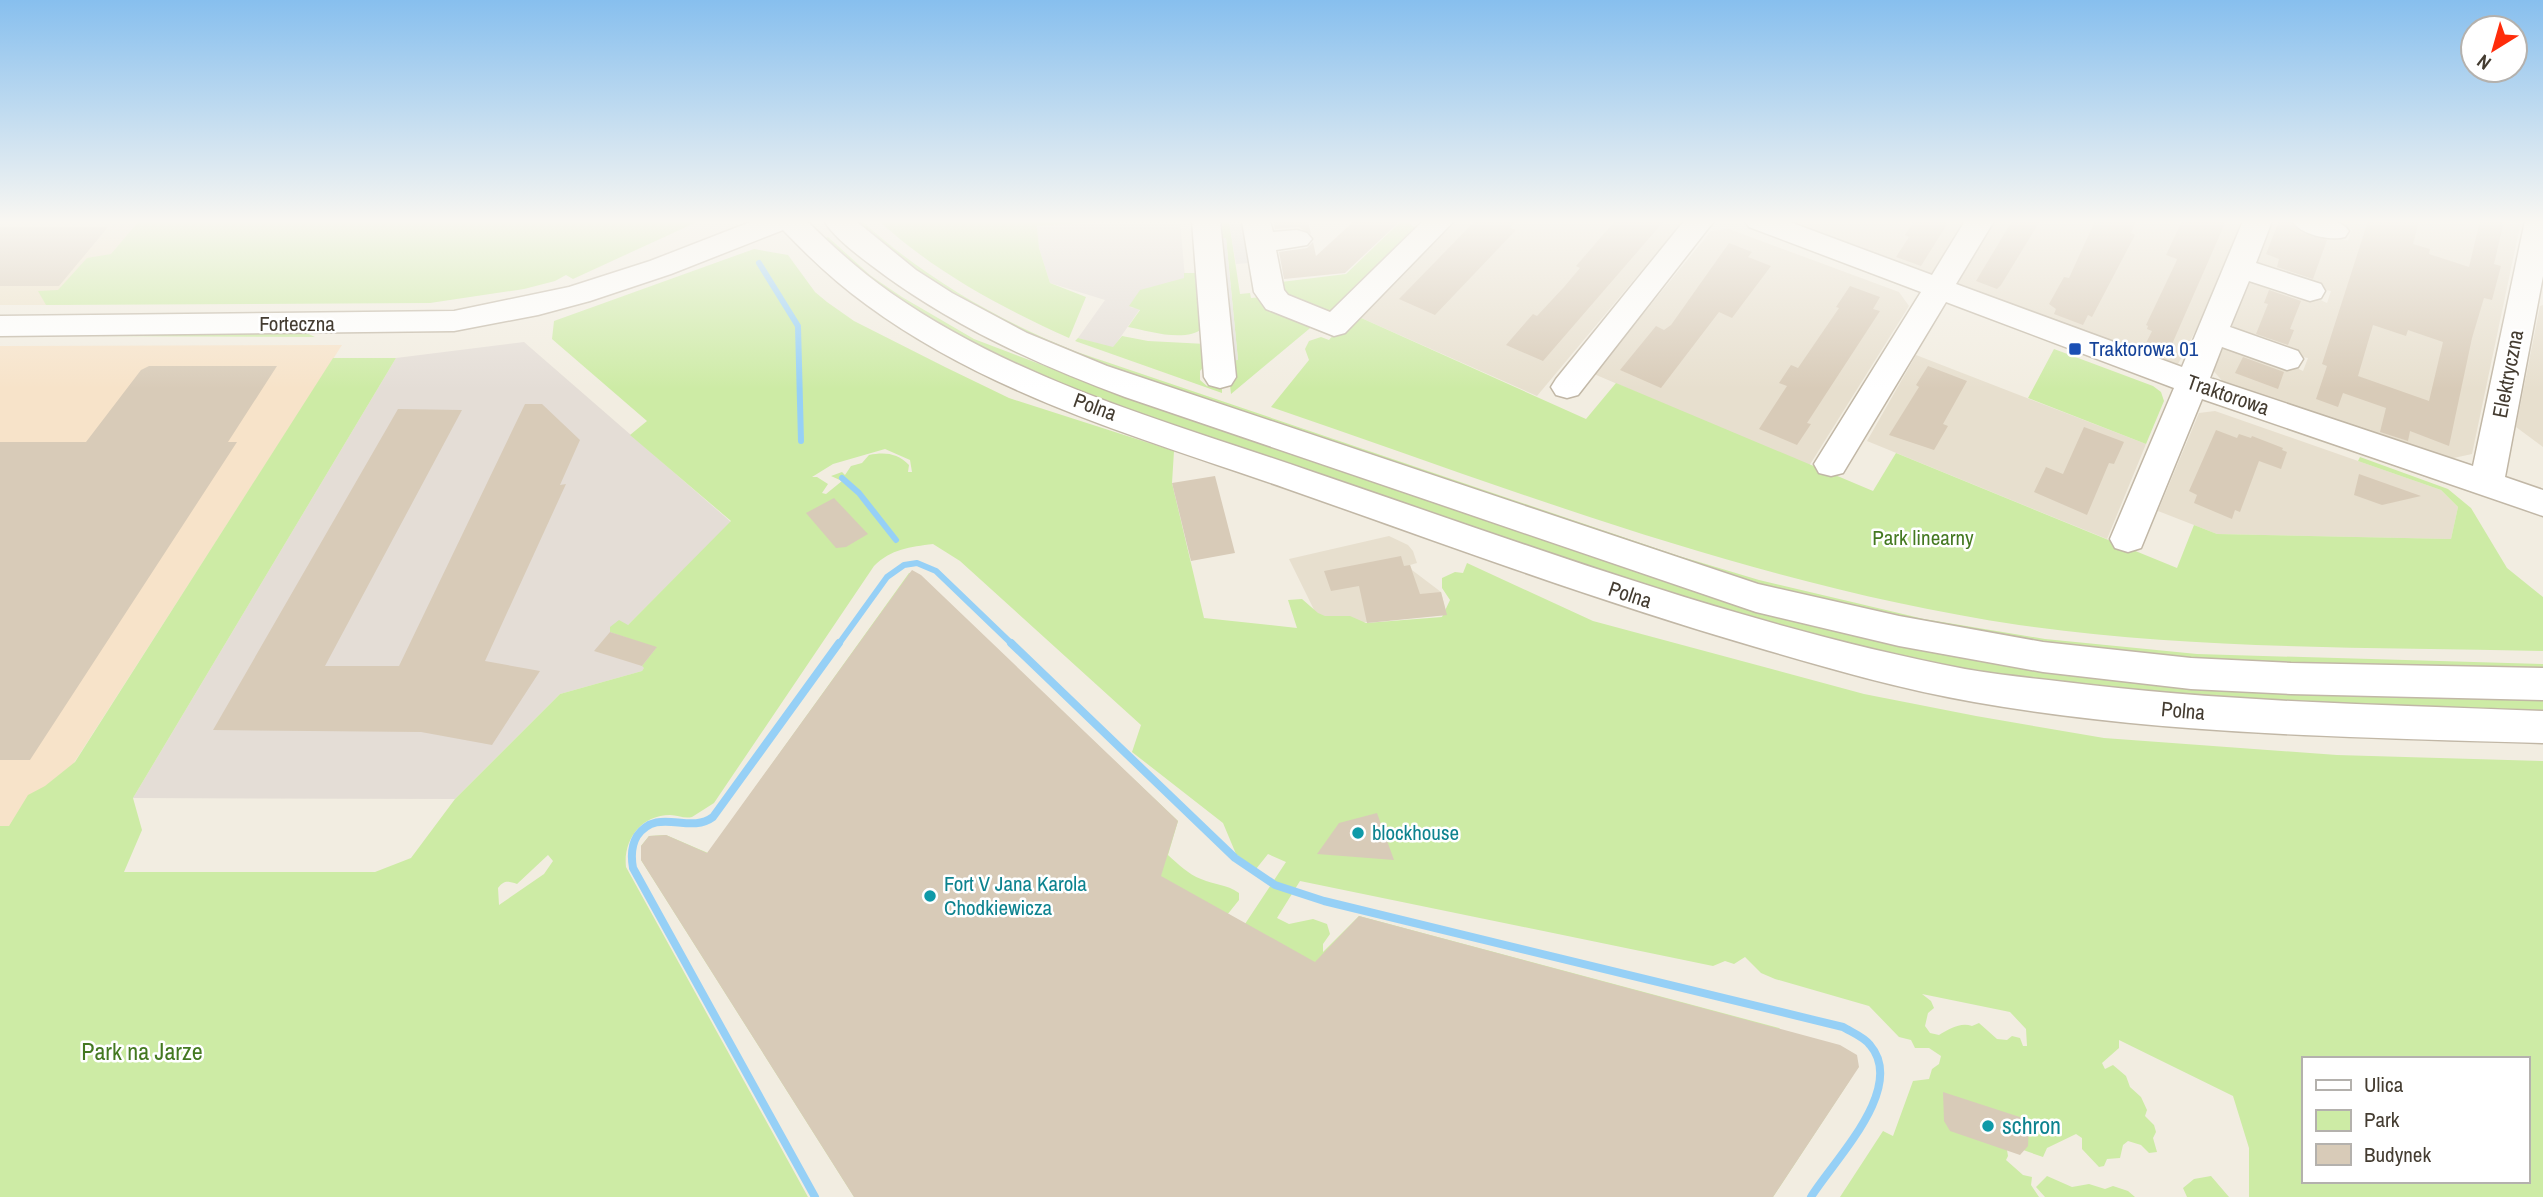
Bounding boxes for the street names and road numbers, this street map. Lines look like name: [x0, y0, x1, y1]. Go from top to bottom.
street label: Forteczna: [259, 309, 335, 338]
street label: Elektryczna: [2485, 327, 2530, 420]
street label: Traktorowa: [2183, 367, 2274, 422]
street label: Polna: [1070, 385, 1121, 428]
street label: Polna: [1605, 574, 1656, 615]
street label: Polna: [2160, 694, 2207, 727]

